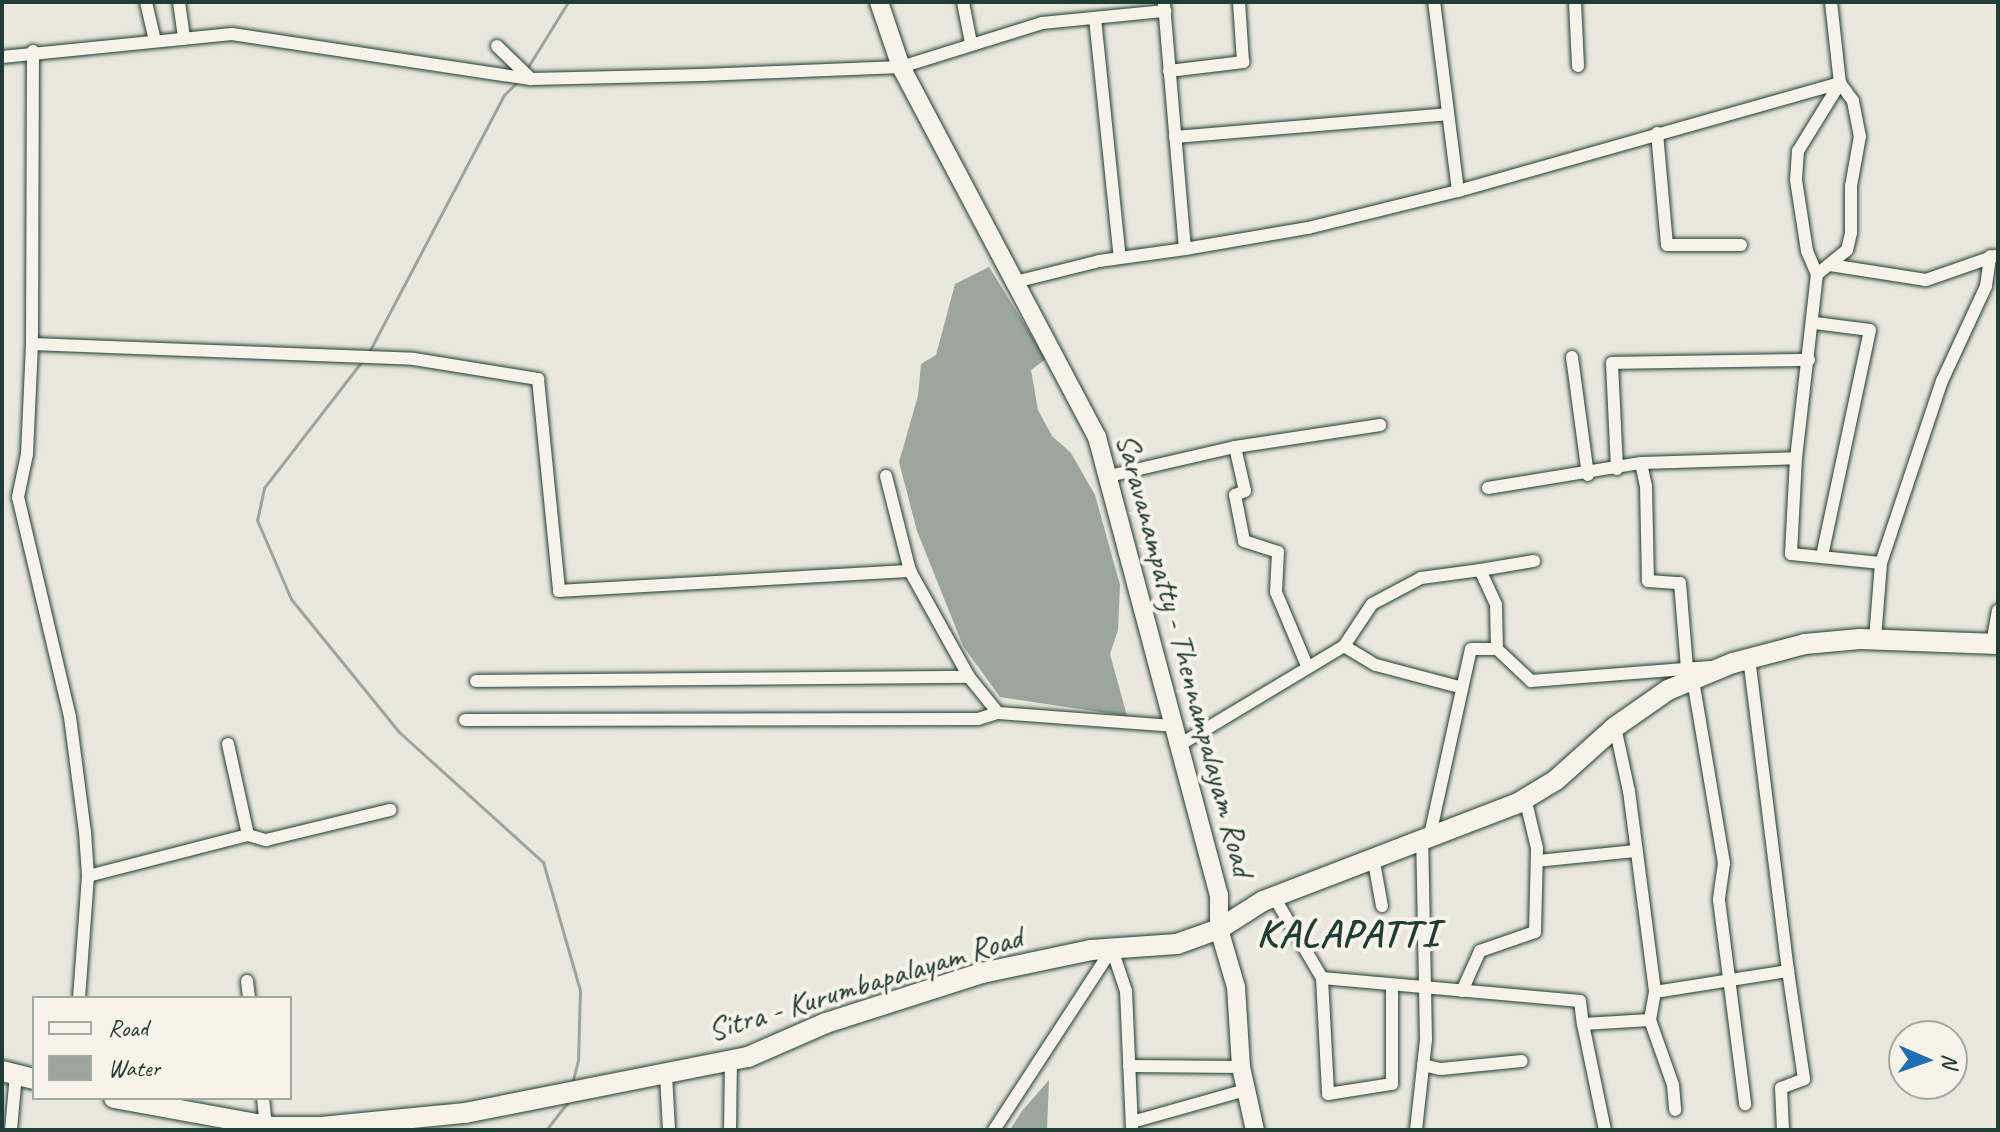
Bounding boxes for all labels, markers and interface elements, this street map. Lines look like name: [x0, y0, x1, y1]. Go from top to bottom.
street label: Saravanampatty - Thennampalayam Road: [1108, 430, 1262, 880]
district label: KALAPATTI: [1256, 909, 1440, 957]
street label: Sitra - Kurumbapalayam Road: [703, 918, 1027, 1050]
legend: [32, 996, 292, 1100]
text: Road: [108, 1013, 148, 1043]
north arrow: [1888, 1020, 1968, 1100]
text: Water: [108, 1053, 160, 1083]
text: N: [1936, 1053, 1964, 1068]

